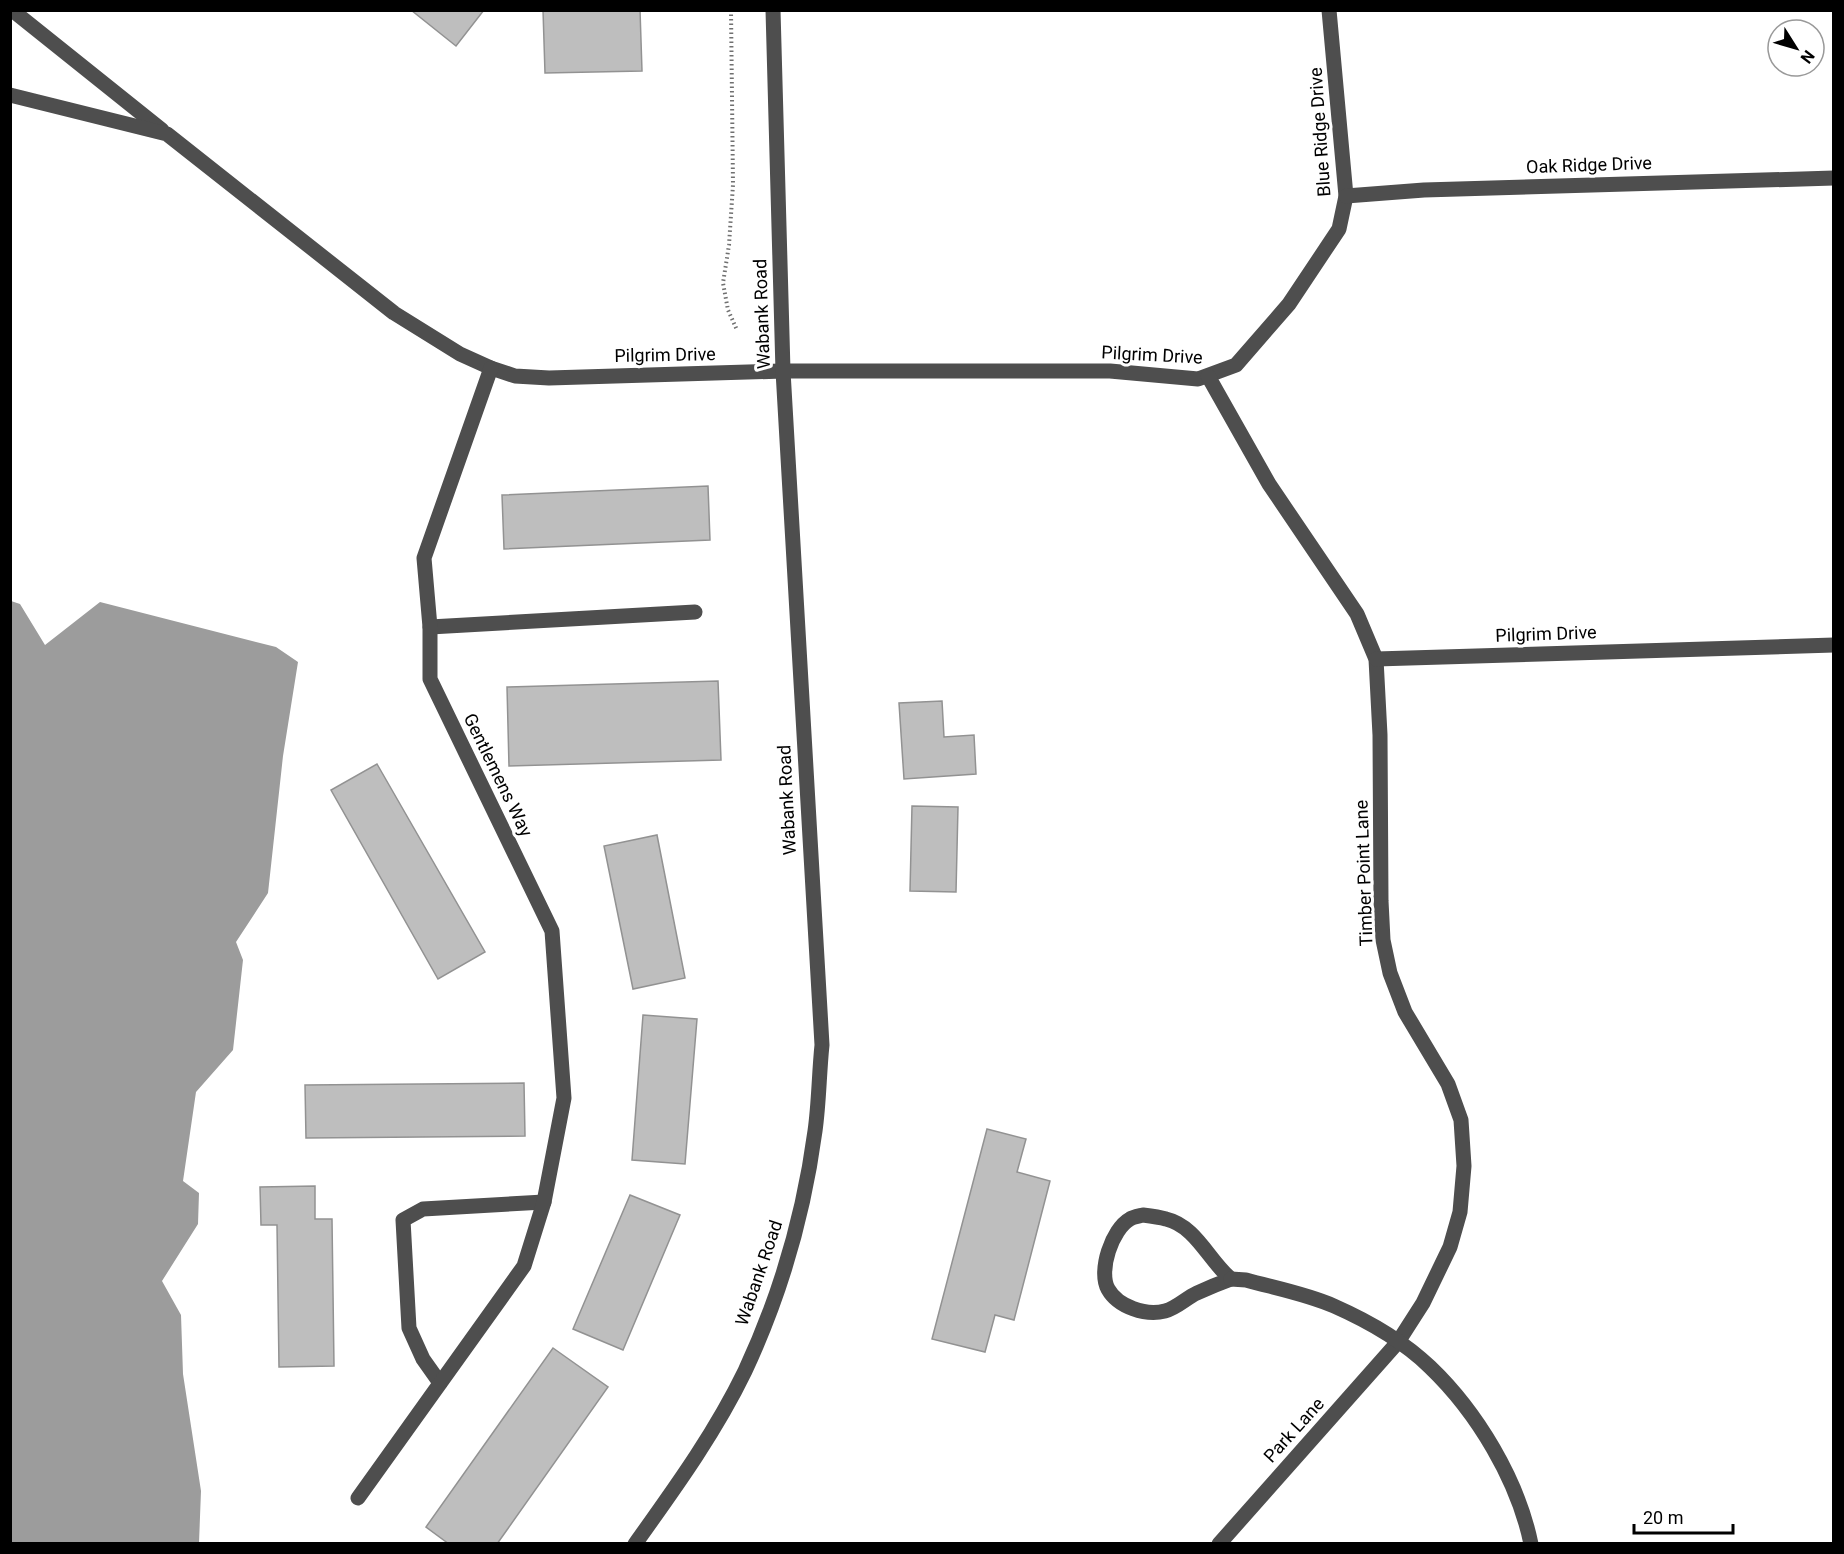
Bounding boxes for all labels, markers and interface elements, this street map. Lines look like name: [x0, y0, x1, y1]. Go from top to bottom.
north arrow: [1766, 18, 1826, 78]
text: N: [1797, 46, 1819, 67]
street label: Blue Ridge Drive: [1305, 67, 1334, 197]
street label: Oak Ridge Drive: [1526, 152, 1652, 177]
street label: Wabank Road: [749, 259, 774, 369]
street label: Pilgrim Drive: [1101, 341, 1203, 368]
street label: Pilgrim Drive: [614, 343, 716, 366]
street label: Pilgrim Drive: [1495, 621, 1597, 646]
street label: Gentlemens Way: [460, 710, 538, 840]
street label: Wabank Road: [773, 744, 800, 856]
street label: Timber Point Lane: [1350, 800, 1377, 946]
street label: Wabank Road: [731, 1217, 786, 1328]
street label: Park Lane: [1259, 1393, 1328, 1466]
scale bar: [1634, 1497, 1733, 1535]
text: 20 m: [1643, 1507, 1683, 1528]

